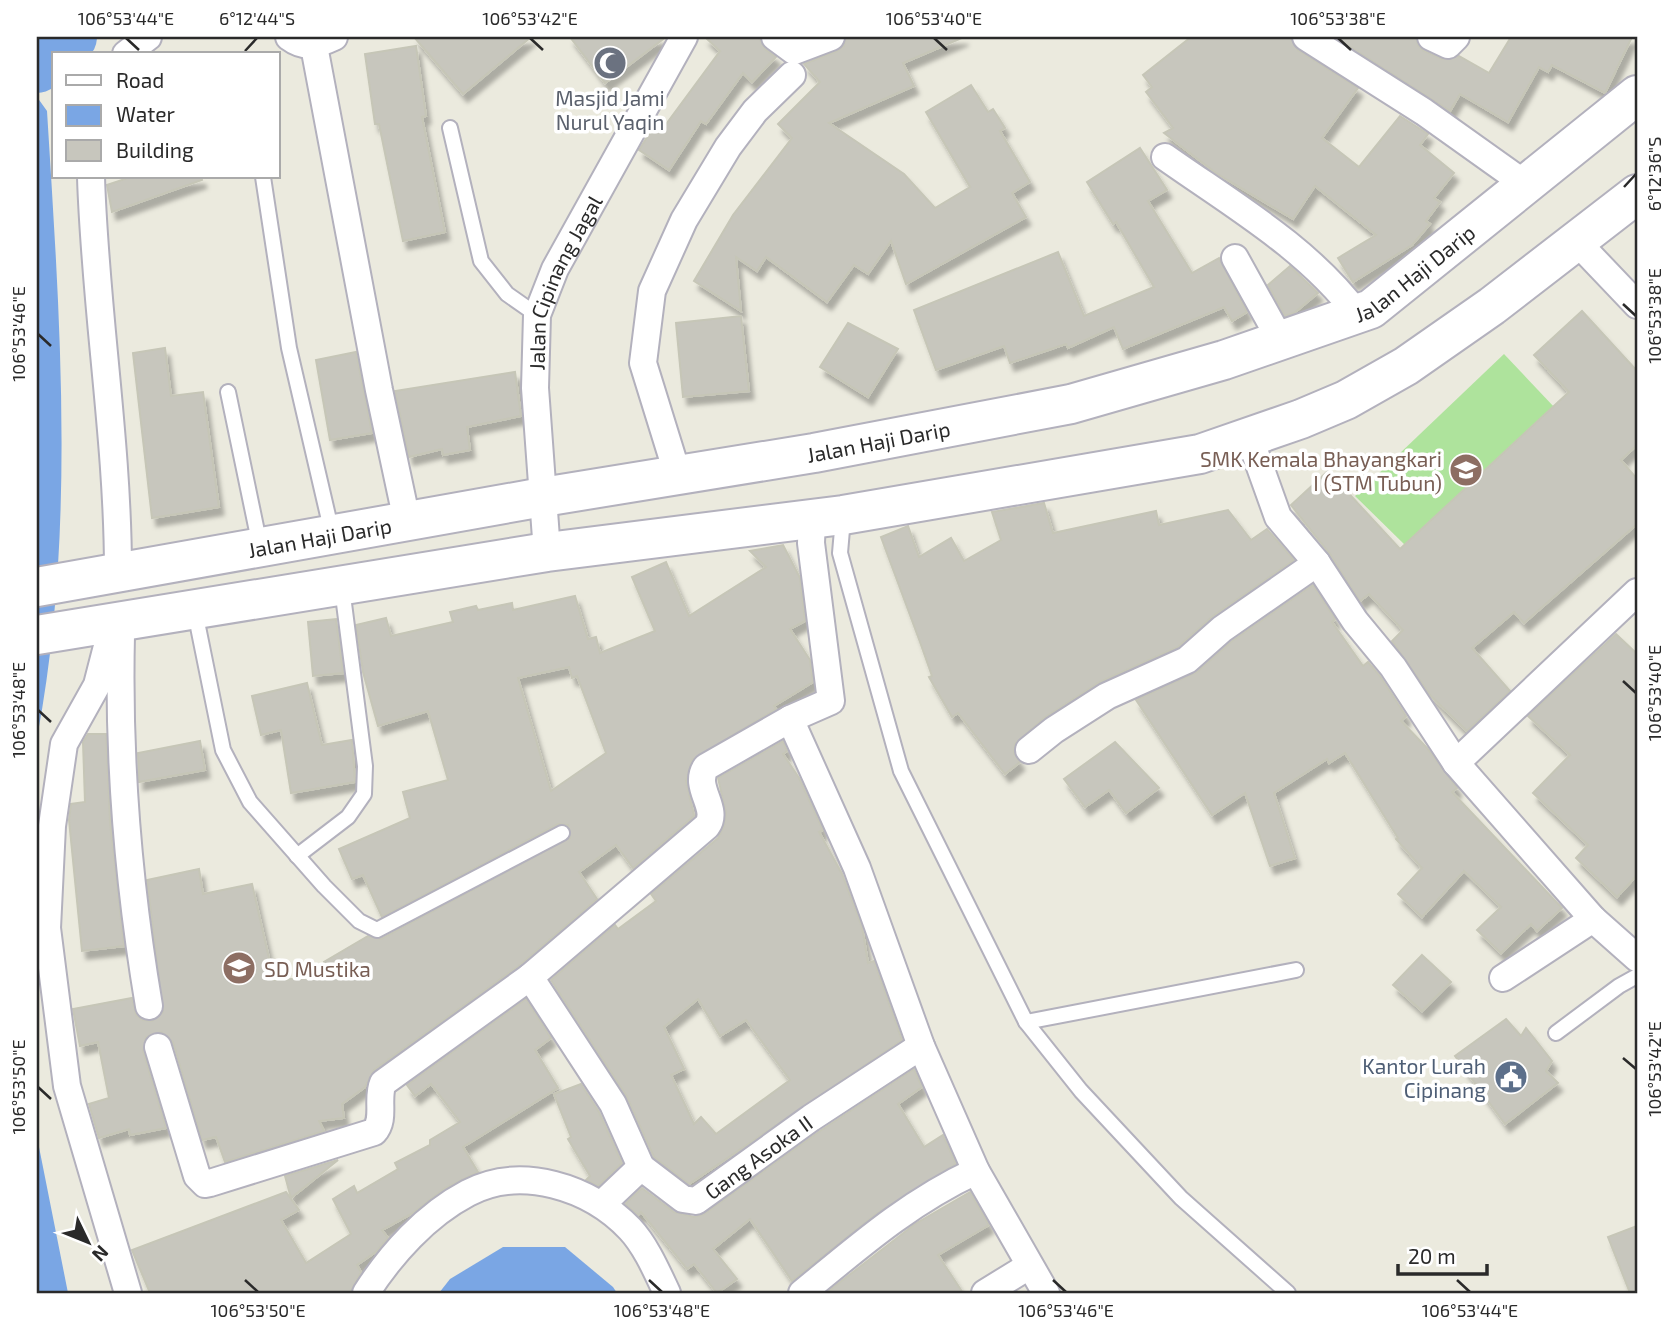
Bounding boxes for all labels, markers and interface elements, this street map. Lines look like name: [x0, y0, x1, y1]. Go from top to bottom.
text: 106°53'44"E: [78, 7, 174, 29]
text: 6°12'44"S: [219, 7, 295, 29]
text: 106°53'42"E: [482, 7, 578, 29]
text: 106°53'40"E: [886, 7, 982, 29]
text: 106°53'38"E: [1290, 7, 1386, 29]
mosque icon: Masjid Jami Nurul Yaqin: [591, 44, 629, 82]
legend: [52, 52, 280, 178]
text: Road: [116, 67, 164, 92]
place label: Masjid Jami Nurul Yaqin: [555, 85, 665, 134]
text: Water: [116, 101, 175, 126]
text: Building: [116, 137, 194, 162]
text: 6°12'36"S: [1643, 137, 1665, 211]
street label: Jalan Cipinang Jagal: [523, 190, 607, 371]
street label: Jalan Haji Darip: [1351, 219, 1479, 326]
text: 106°53'38"E: [1643, 268, 1665, 364]
text: 106°53'46"E: [7, 286, 29, 382]
street label: Jalan Haji Darip: [805, 415, 952, 466]
place label: SMK Kemala Bhayangkari I (STM Tubun): [1200, 446, 1442, 495]
school or university icon: SMK Kemala Bhayangkari I (STM Tubun): [1447, 451, 1485, 489]
street label: Jalan Haji Darip: [246, 512, 393, 562]
text: 106°53'40"E: [1643, 645, 1665, 741]
text: 106°53'48"E: [7, 662, 29, 758]
school or university icon: SD Mustika: [220, 949, 258, 987]
place label: SD Mustika: [264, 956, 371, 981]
text: 106°53'42"E: [1643, 1021, 1665, 1117]
text: 106°53'50"E: [7, 1039, 29, 1135]
place label: Kantor Lurah Cipinang: [1362, 1053, 1486, 1102]
public building icon: Kantor Lurah Cipinang: [1492, 1058, 1530, 1096]
street label: Gang Asoka II: [699, 1109, 816, 1203]
north arrow: [52, 1208, 122, 1278]
scale bar: [1398, 1232, 1487, 1276]
text: N: [88, 1241, 114, 1267]
text: 20 m: [1408, 1243, 1456, 1268]
text: 106°53'50"E: [210, 1299, 306, 1321]
text: 106°53'48"E: [614, 1299, 710, 1321]
text: 106°53'46"E: [1018, 1299, 1114, 1321]
text: 106°53'44"E: [1422, 1299, 1518, 1321]

